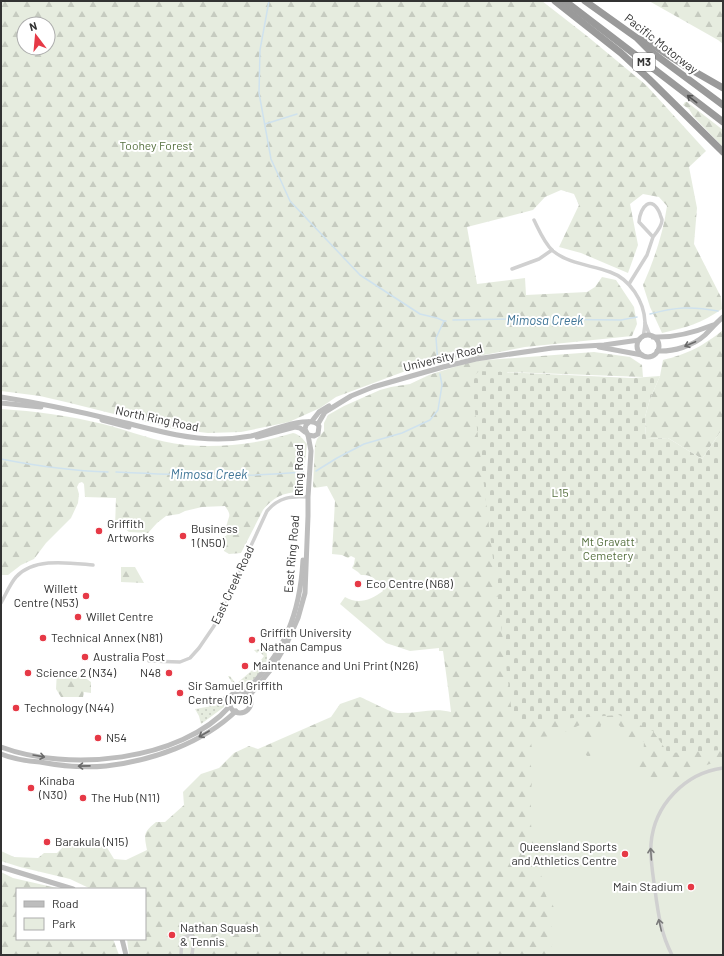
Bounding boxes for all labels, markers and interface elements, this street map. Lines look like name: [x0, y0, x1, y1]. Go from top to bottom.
street label: Pacific Motorway: [622, 10, 701, 76]
north arrow: [16, 16, 56, 56]
text: N: [28, 19, 38, 33]
road number: M3: [633, 53, 655, 71]
one-way arrow: [687, 94, 698, 103]
park label: Toohey Forest: [119, 138, 193, 152]
water label: Mimosa Creek: [507, 312, 584, 328]
street label: University Road: [402, 340, 484, 374]
one-way arrow: [684, 341, 696, 348]
street label: North Ring Road: [114, 402, 200, 434]
street label: Ring Road: [291, 444, 305, 496]
water label: Mimosa Creek: [171, 466, 248, 482]
park label: L15: [551, 485, 569, 499]
street label: East Ring Road: [281, 514, 301, 593]
place label: Griffith Artworks: [107, 516, 155, 544]
place label: Business 1 (N50): [191, 521, 238, 549]
marker: Griffith Artworks: [94, 526, 104, 536]
marker: Business 1 (N50): [178, 531, 188, 541]
park label: Mt Gravatt Cemetery: [581, 534, 635, 562]
street label: East Creek Road: [208, 543, 256, 626]
place label: Eco Centre (N68): [366, 576, 454, 590]
marker: Eco Centre (N68): [353, 579, 363, 589]
place label: Willett Centre (N53): [14, 581, 79, 609]
marker: Willett Centre (N53): [81, 591, 91, 601]
place label: Willet Centre: [86, 609, 153, 623]
marker: Willet Centre: [73, 612, 83, 622]
place label: Griffith University Nathan Campus: [260, 625, 352, 653]
place label: Technical Annex (N81): [51, 630, 163, 644]
marker: Technical Annex (N81): [38, 633, 48, 643]
marker: Griffith University Nathan Campus: [247, 635, 257, 645]
place label: Australia Post: [93, 649, 165, 663]
marker: Australia Post: [80, 652, 90, 662]
place label: Maintenance and Uni Print (N26): [253, 658, 419, 672]
marker: Maintenance and Uni Print (N26): [240, 661, 250, 671]
place label: Science 2 (N34): [36, 665, 117, 679]
place label: N48: [140, 665, 161, 679]
marker: Science 2 (N34): [23, 668, 33, 678]
marker: N48: [164, 668, 174, 678]
place label: Sir Samuel Griffith Centre (N78): [188, 678, 283, 706]
marker: Sir Samuel Griffith Centre (N78): [175, 688, 185, 698]
place label: Technology (N44): [24, 700, 114, 714]
marker: Technology (N44): [11, 703, 21, 713]
place label: N54: [106, 730, 127, 744]
one-way arrow: [198, 730, 210, 738]
marker: N54: [93, 733, 103, 743]
one-way arrow: [32, 752, 45, 760]
one-way arrow: [78, 762, 91, 770]
place label: Kinaba (N30): [38, 773, 75, 801]
marker: Kinaba (N30): [26, 783, 36, 793]
place label: The Hub (N11): [91, 790, 160, 804]
marker: The Hub (N11): [78, 793, 88, 803]
place label: Barakula (N15): [55, 834, 128, 848]
marker: Barakula (N15): [42, 837, 52, 847]
place label: Queensland Sports and Athletics Centre: [511, 839, 617, 867]
one-way arrow: [648, 848, 655, 861]
marker: Queensland Sports and Athletics Centre: [620, 849, 630, 859]
place label: Main Stadium: [613, 879, 683, 893]
marker: Main Stadium: [686, 882, 696, 892]
legend: [16, 888, 146, 940]
text: Road: [52, 896, 79, 910]
text: Park: [52, 916, 76, 930]
one-way arrow: [656, 918, 664, 931]
place label: Nathan Squash & Tennis: [180, 920, 258, 948]
marker: Nathan Squash & Tennis: [167, 930, 177, 940]

